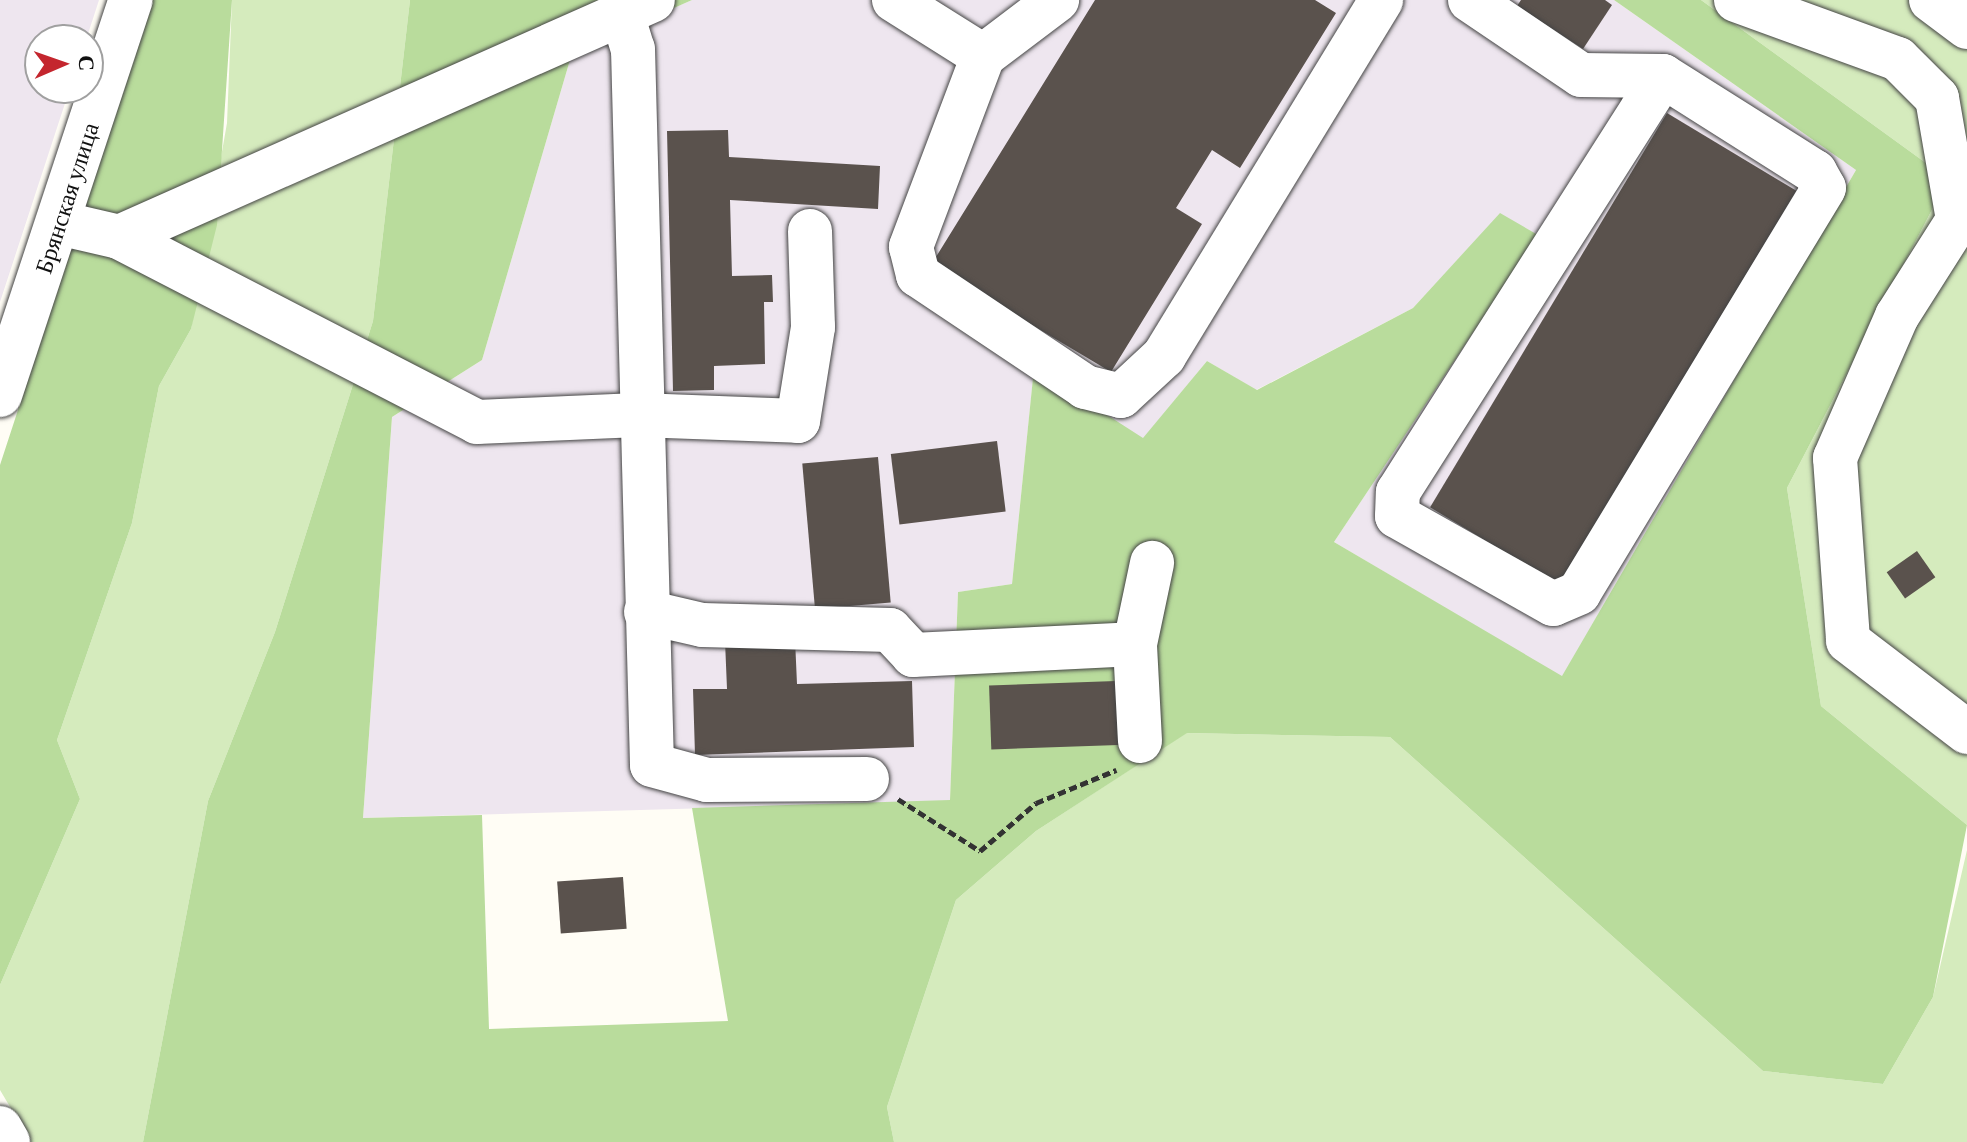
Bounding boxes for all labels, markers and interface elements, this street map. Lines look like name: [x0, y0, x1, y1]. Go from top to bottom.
north arrow: [24, 24, 104, 104]
text: С: [74, 55, 99, 72]
street label: Брянская улица: [29, 119, 105, 277]

